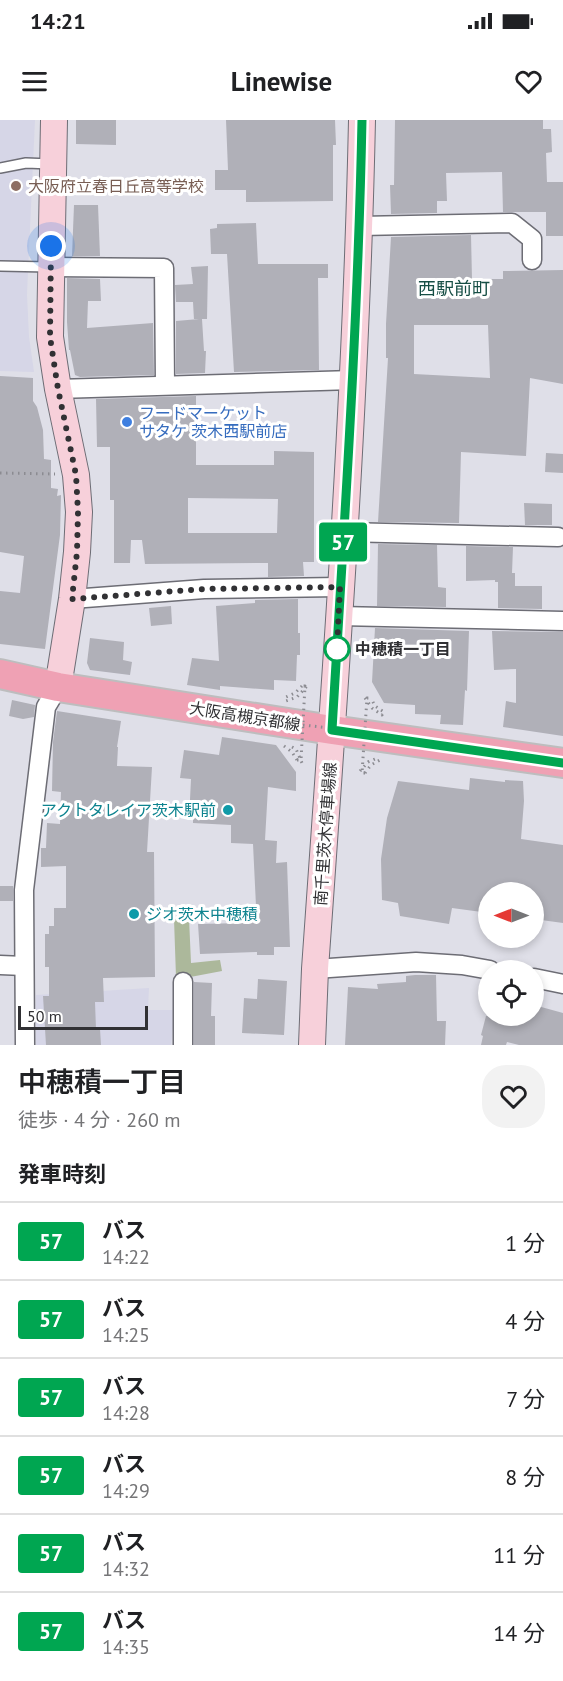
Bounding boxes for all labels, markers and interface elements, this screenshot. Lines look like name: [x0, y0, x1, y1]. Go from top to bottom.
text: 14:21: [30, 7, 86, 35]
text: Linewise: [231, 64, 332, 98]
icon: menu: [18, 65, 51, 98]
icon: heart: [512, 65, 545, 98]
place label: 大阪府立春日丘高等学校: [28, 176, 204, 196]
marker: 大阪府立春日丘高等学校: [9, 179, 23, 193]
your location: [36, 231, 66, 261]
district label: 西駅前町: [418, 277, 490, 300]
place label: フードマーケット サタケ 茨木西駅前店: [139, 403, 287, 441]
marker: フードマーケット サタケ 茨木西駅前店: [120, 415, 134, 429]
line badge: 57: [316, 522, 370, 562]
text: 57: [331, 529, 355, 556]
marker: 中穂積一丁目: [324, 636, 350, 662]
place label: 中穂積一丁目: [355, 639, 451, 659]
street label: 大阪高槻京都線: [188, 697, 302, 735]
street label: 南千里茨木停車場線: [310, 761, 340, 907]
place label: アクトタレイア茨木駅前: [41, 800, 216, 820]
marker: アクトタレイア茨木駅前: [221, 803, 235, 817]
north arrow: [478, 882, 544, 948]
map controls: [478, 882, 544, 1026]
place label: ジオ茨木中穂積: [146, 904, 258, 924]
marker: ジオ茨木中穂積: [127, 907, 141, 921]
button: locate: [478, 960, 544, 1026]
scale bar: [18, 1003, 148, 1031]
text: 50 m: [27, 1006, 62, 1026]
text: 中穂積一丁目: [18, 1063, 186, 1100]
button: heart: [482, 1065, 545, 1128]
text: 徒歩 · 4 分 · 260 m: [18, 1107, 181, 1133]
text: 発車時刻: [18, 1160, 106, 1188]
text: バス: [102, 1216, 146, 1244]
text: 57: [39, 1228, 63, 1255]
text: 1 分: [505, 1229, 545, 1257]
text: 14:22: [102, 1244, 150, 1270]
text: バス: [102, 1294, 146, 1322]
text: 57: [39, 1306, 63, 1333]
text: 4 分: [505, 1307, 545, 1335]
text: 14:25: [102, 1322, 150, 1348]
text: バス: [102, 1372, 146, 1400]
text: 57: [39, 1384, 63, 1411]
text: 7 分: [506, 1385, 545, 1413]
text: 14:28: [102, 1400, 150, 1426]
text: バス: [102, 1450, 146, 1478]
text: 57: [39, 1462, 63, 1489]
text: 8 分: [505, 1463, 545, 1491]
text: 14:29: [102, 1478, 150, 1504]
text: バス: [102, 1528, 146, 1556]
text: 57: [39, 1540, 63, 1567]
text: 11 分: [493, 1541, 545, 1569]
text: 14:32: [102, 1556, 150, 1582]
text: バス: [102, 1606, 146, 1634]
text: 57: [39, 1618, 63, 1645]
text: 14 分: [493, 1619, 545, 1647]
text: 14:35: [102, 1634, 150, 1660]

